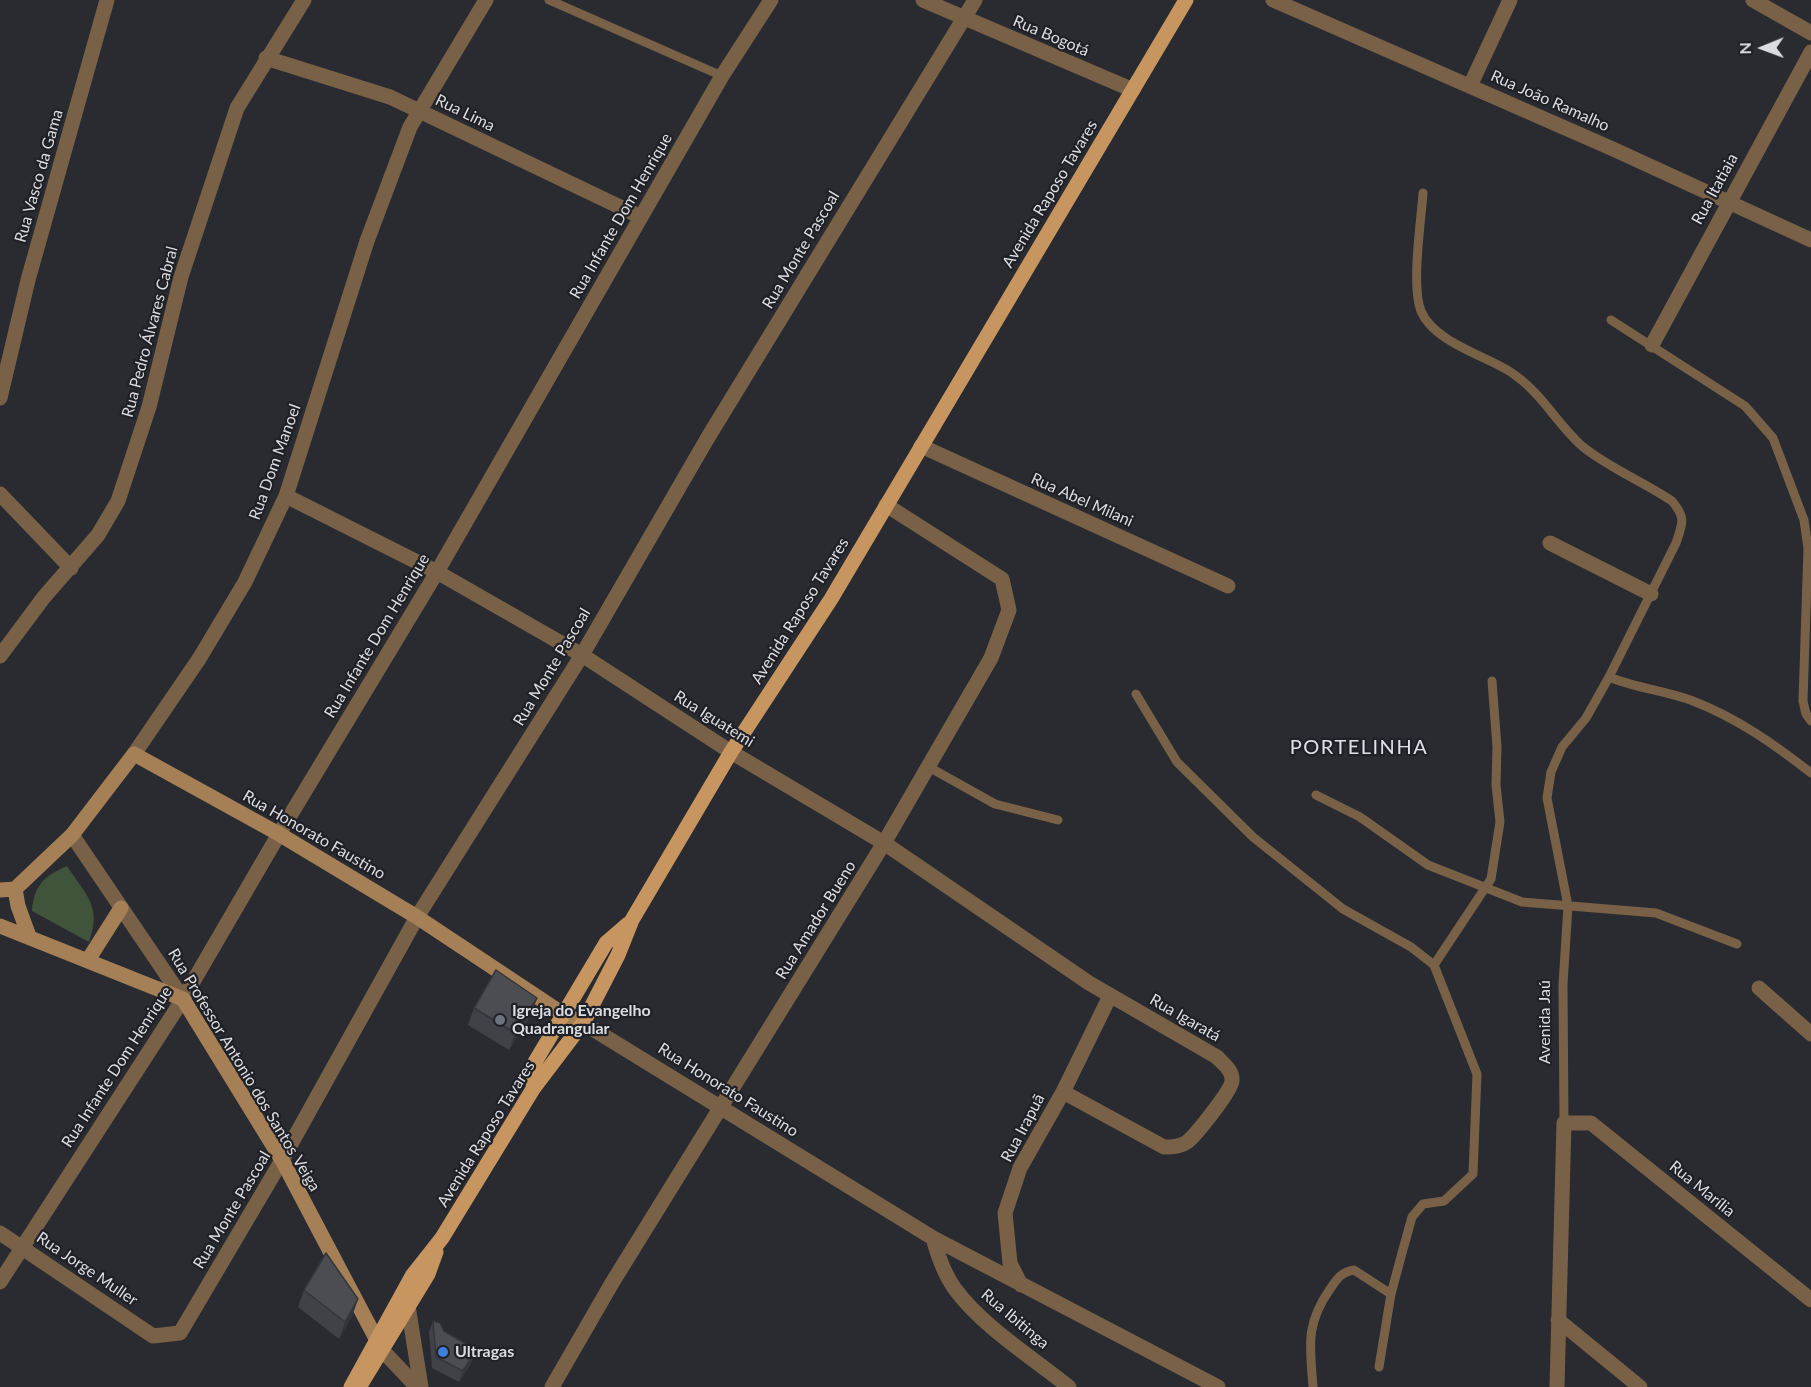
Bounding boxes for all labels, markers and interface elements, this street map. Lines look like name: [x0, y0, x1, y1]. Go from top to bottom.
street label: Rua Bogotá: [1010, 11, 1092, 61]
north arrow: [1733, 18, 1793, 78]
text: N: [1735, 42, 1754, 55]
street label: Rua João Ramalho: [1488, 66, 1612, 136]
street label: Rua Lima: [432, 90, 498, 136]
street label: Rua Vasco da Gama: [11, 107, 67, 245]
street label: Avenida Raposo Tavares: [998, 117, 1102, 271]
street label: Rua Infante Dom Henrique: [566, 130, 676, 302]
street label: Rua Itatiaia: [1688, 150, 1742, 228]
street label: Rua Monte Pascoal: [758, 188, 844, 312]
street label: Rua Pedro Álvares Cabral: [118, 244, 182, 420]
street label: Rua Dom Manoel: [245, 401, 305, 523]
street label: Rua Abel Milani: [1028, 469, 1136, 531]
street label: Avenida Raposo Tavares: [747, 534, 853, 688]
street label: Rua Infante Dom Henrique: [320, 550, 434, 722]
street label: Rua Monte Pascoal: [509, 605, 595, 729]
street label: Rua Iguatemi: [670, 687, 758, 751]
district label: PORTELINHA: [1290, 736, 1428, 760]
street label: Rua Honorato Faustino: [239, 786, 389, 884]
street label: Rua Amador Bueno: [772, 857, 860, 983]
street label: Rua Professor Antonio dos Santos Veiga: [164, 945, 324, 1195]
street label: Avenida Jaú: [1535, 980, 1555, 1064]
street label: Rua Infante Dom Henrique: [58, 983, 176, 1151]
street label: Rua Igaratá: [1146, 990, 1224, 1046]
place label: Igreja do Evangelho Quadrangular: [512, 1001, 651, 1039]
marker: Igreja do Evangelho Quadrangular: [493, 1013, 507, 1027]
street label: Rua Honorato Faustino: [654, 1039, 802, 1141]
street label: Avenida Raposo Tavares: [433, 1057, 539, 1211]
street label: Rua Irapuã: [997, 1091, 1049, 1165]
street label: Rua Monte Pascoal: [189, 1148, 275, 1272]
street label: Rua Marília: [1665, 1157, 1739, 1221]
street label: Rua Jorge Muller: [33, 1228, 141, 1310]
street label: Rua Ibitinga: [977, 1285, 1053, 1353]
place label: Ultragas: [455, 1342, 514, 1362]
marker: Ultragas: [436, 1345, 450, 1359]

